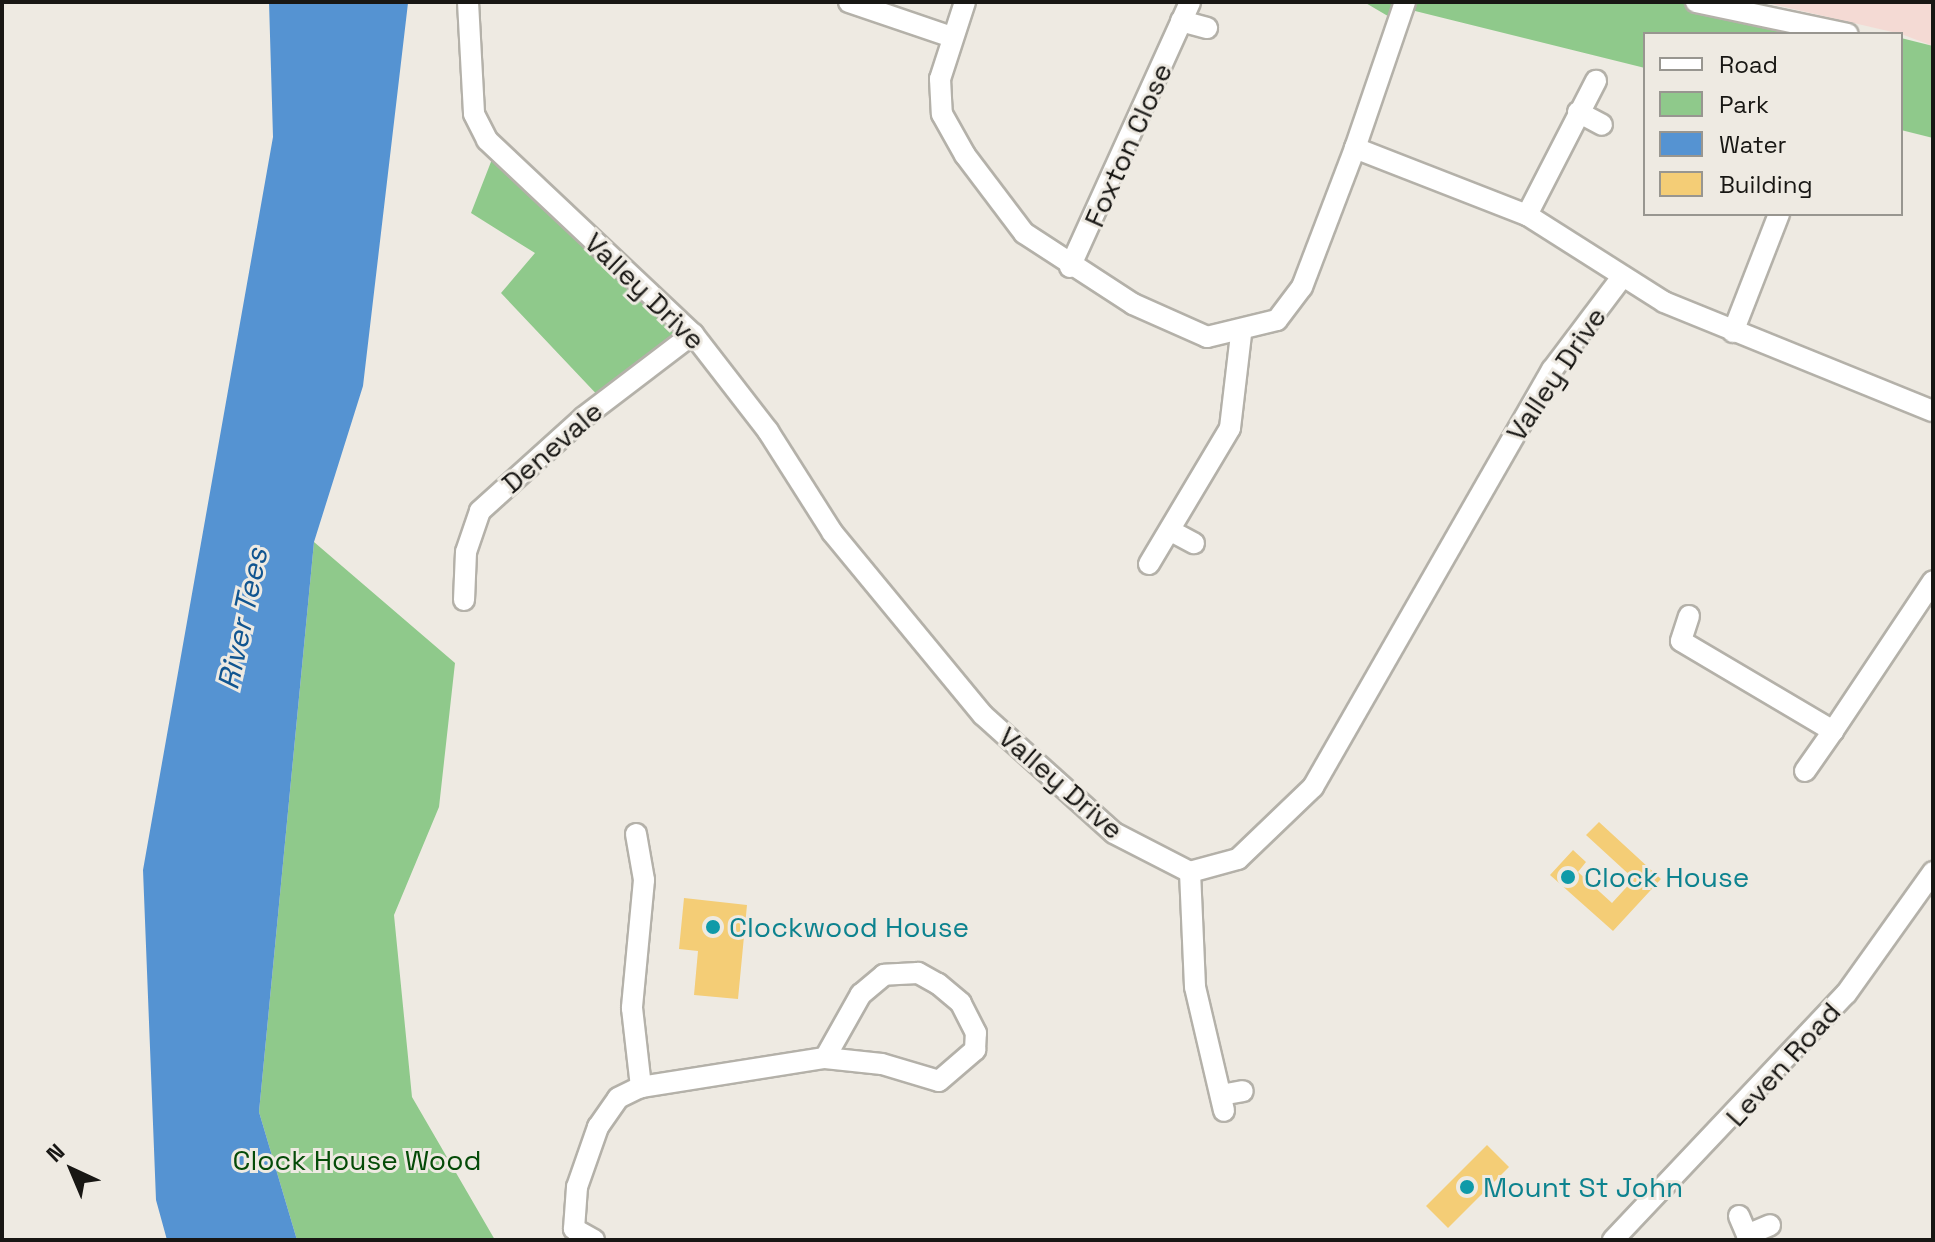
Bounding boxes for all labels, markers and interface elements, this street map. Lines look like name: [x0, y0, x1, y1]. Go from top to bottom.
legend: [1643, 32, 1903, 216]
text: Road: [1719, 49, 1778, 80]
street label: Foxton Close: [1077, 58, 1179, 232]
text: Park: [1719, 89, 1769, 120]
text: Water: [1719, 129, 1787, 160]
text: Building: [1719, 169, 1813, 200]
street label: Valley Drive: [578, 225, 712, 357]
street label: Valley Drive: [1499, 301, 1613, 447]
street label: Denevale: [495, 394, 609, 500]
water label: River Tees: [210, 545, 276, 693]
street label: Valley Drive: [992, 720, 1130, 846]
place label: Clock House: [1584, 860, 1749, 894]
marker: Clock House: [1559, 868, 1577, 886]
place label: Clockwood House: [729, 910, 969, 944]
marker: Clockwood House: [704, 918, 722, 936]
street label: Leven Road: [1719, 995, 1847, 1133]
north arrow: [32, 1130, 112, 1210]
text: N: [40, 1138, 70, 1168]
park label: Clock House Wood: [232, 1143, 482, 1177]
place label: Mount St John: [1483, 1170, 1683, 1204]
marker: Mount St John: [1458, 1178, 1476, 1196]

